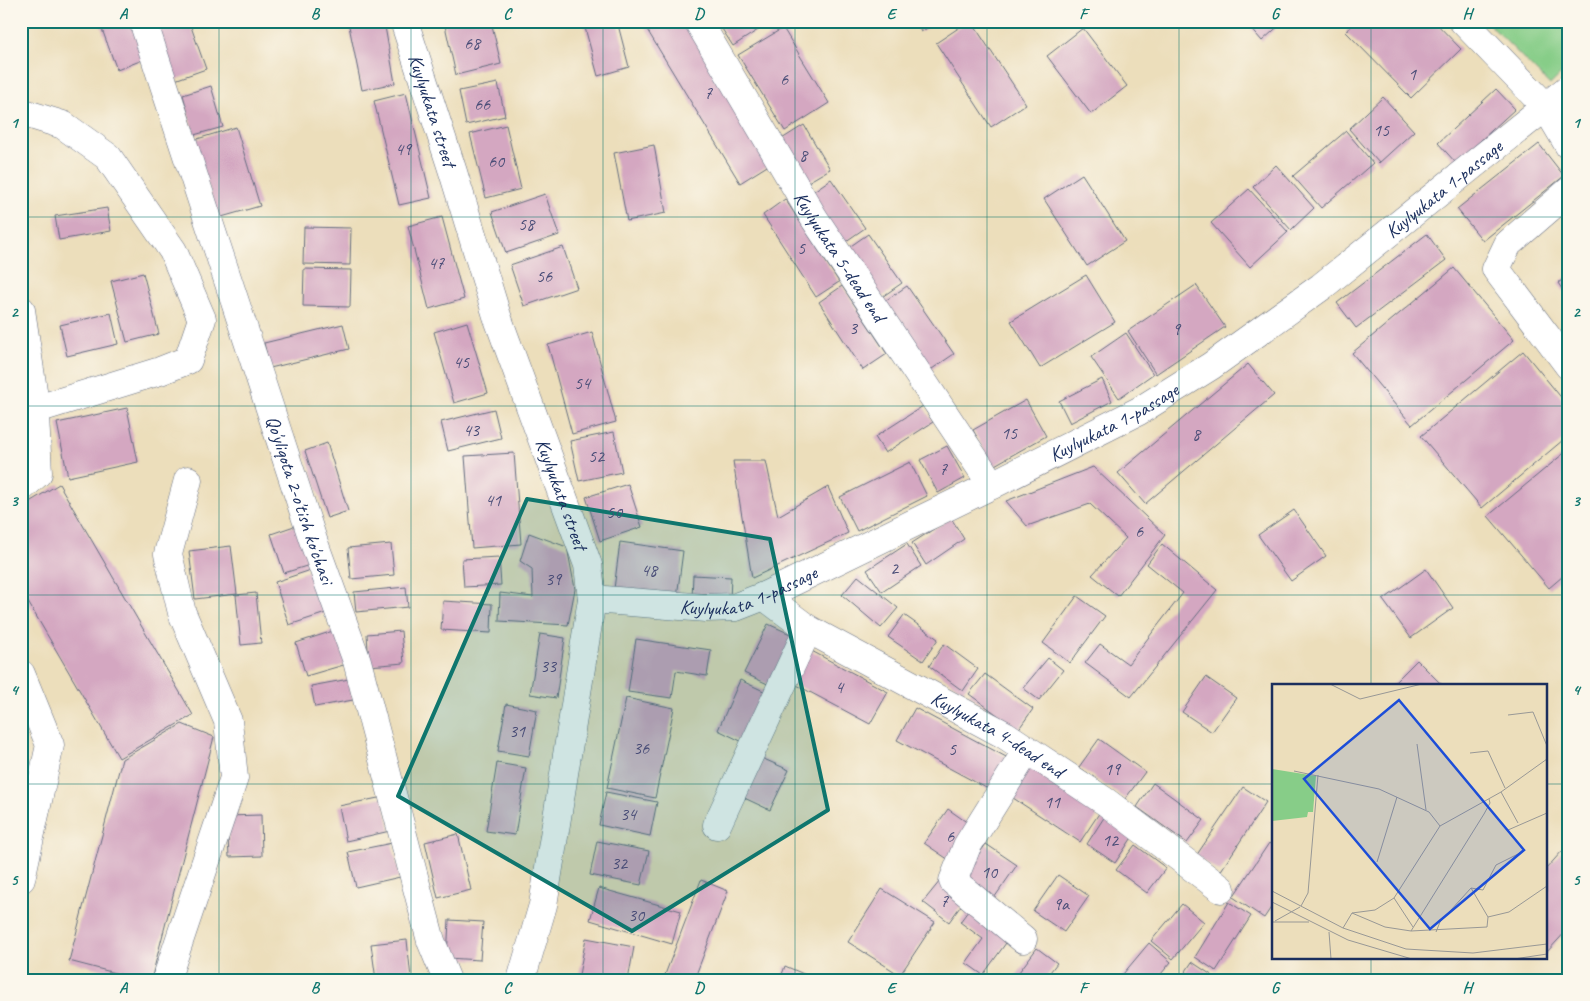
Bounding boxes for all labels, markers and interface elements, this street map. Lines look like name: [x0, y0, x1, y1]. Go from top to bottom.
text: A: [119, 4, 129, 24]
text: B: [311, 4, 321, 24]
text: C: [503, 4, 513, 24]
text: D: [694, 4, 705, 24]
text: E: [887, 4, 898, 24]
text: F: [1079, 4, 1090, 24]
text: G: [1271, 4, 1281, 24]
text: H: [1462, 4, 1474, 24]
house number: 68: [464, 32, 482, 54]
street label: Kuylyukata street: [403, 51, 464, 173]
house number: 1: [1408, 63, 1417, 85]
house number: 6: [780, 68, 789, 90]
house number: 7: [704, 82, 713, 104]
house number: 66: [474, 93, 491, 115]
text: 1: [10, 113, 19, 133]
text: 1: [1572, 113, 1581, 133]
house number: 15: [1373, 119, 1390, 141]
street label: Kuylyukata 1-passage: [1380, 133, 1508, 243]
house number: 49: [395, 138, 413, 160]
house number: 8: [799, 144, 809, 166]
house number: 60: [488, 150, 506, 172]
street label: Kuylyukata 5-dead end: [789, 187, 894, 329]
house number: 58: [518, 213, 536, 235]
house number: 5: [797, 237, 806, 259]
house number: 47: [428, 252, 445, 274]
house number: 56: [536, 265, 553, 287]
text: 2: [10, 302, 19, 322]
text: 2: [1572, 302, 1581, 322]
house number: 3: [849, 317, 859, 339]
house number: 9: [1172, 318, 1182, 340]
house number: 45: [453, 351, 470, 373]
house number: 54: [574, 372, 592, 394]
street label: Kuylyukata 1-passage: [1045, 376, 1184, 467]
street label: Qo'yliqota 2-o'tish ko'chasi: [261, 412, 341, 590]
house number: 43: [463, 419, 481, 441]
house number: 15: [1001, 422, 1018, 444]
house number: 8: [1192, 423, 1202, 445]
street label: Kuylyukata street: [530, 435, 595, 556]
house number: 52: [588, 445, 606, 467]
house number: 7: [939, 458, 948, 480]
house number: 41: [485, 489, 502, 511]
text: 3: [10, 491, 19, 511]
text: 3: [1572, 491, 1581, 511]
house number: 50: [606, 501, 624, 523]
house number: 6: [1135, 520, 1144, 542]
house number: 2: [890, 557, 900, 579]
house number: 48: [641, 559, 659, 581]
street label: Kuylyukata 1-passage: [679, 559, 822, 621]
house number: 39: [545, 568, 563, 590]
house number: 33: [540, 655, 558, 677]
house number: 4: [835, 676, 845, 698]
text: 4: [10, 680, 19, 700]
text: 4: [1572, 680, 1581, 700]
inset map: [1272, 684, 1548, 958]
street label: Kuylyukata 4-dead end: [927, 685, 1072, 785]
house number: 31: [509, 720, 526, 742]
house number: 36: [633, 737, 650, 759]
house number: 5: [948, 738, 957, 760]
house number: 19: [1104, 758, 1122, 780]
house number: 11: [1044, 791, 1061, 813]
house number: 34: [620, 803, 638, 825]
house number: 6: [946, 825, 955, 847]
house number: 12: [1102, 829, 1120, 851]
house number: 32: [611, 852, 629, 874]
house number: 10: [981, 861, 999, 883]
text: 5: [11, 870, 20, 890]
text: 5: [1573, 870, 1582, 890]
house number: 7: [940, 890, 949, 912]
house number: 9a: [1053, 893, 1070, 915]
house number: 30: [628, 904, 646, 926]
text: A: [119, 978, 129, 998]
text: B: [311, 978, 321, 998]
text: C: [503, 978, 513, 998]
text: D: [694, 978, 705, 998]
text: E: [887, 978, 898, 998]
text: F: [1079, 978, 1090, 998]
text: G: [1271, 978, 1281, 998]
text: H: [1462, 978, 1474, 998]

